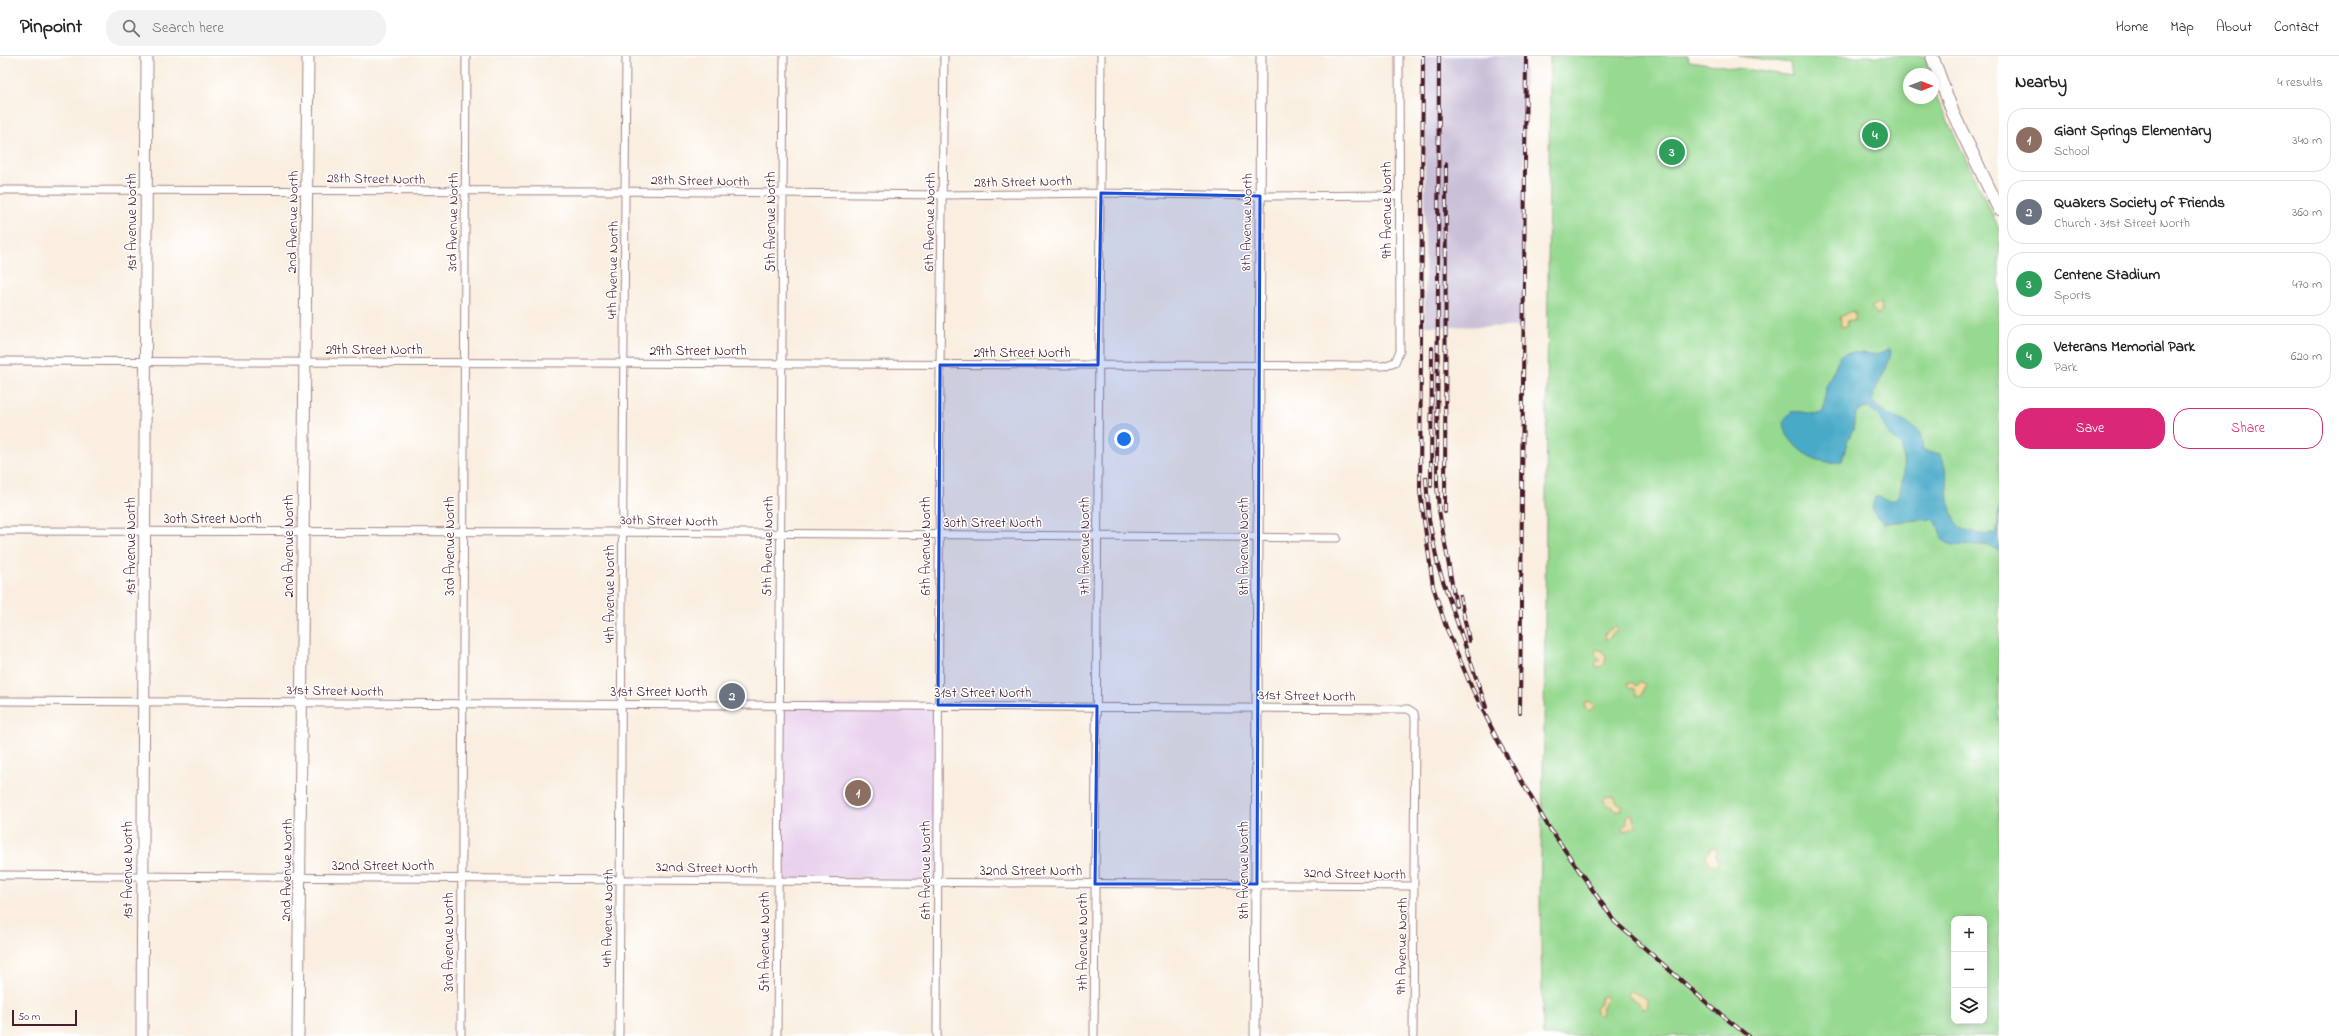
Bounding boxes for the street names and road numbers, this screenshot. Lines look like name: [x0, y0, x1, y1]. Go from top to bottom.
street label: 9th Avenue North: [1377, 162, 1398, 258]
street label: 28th Street North: [327, 168, 425, 191]
street label: 2nd Avenue North: [282, 170, 305, 274]
street label: 28th Street North: [651, 170, 749, 193]
street label: 28th Street North: [974, 171, 1072, 194]
street label: 3rd Avenue North: [442, 172, 465, 272]
street label: 5th Avenue North: [761, 172, 782, 272]
street label: 6th Avenue North: [919, 172, 942, 272]
street label: 1st Avenue North: [122, 173, 143, 271]
street label: 8th Avenue North: [1236, 173, 1259, 271]
street label: 4th Avenue North: [602, 221, 625, 319]
street label: 29th Street North: [325, 340, 423, 361]
street label: 29th Street North: [649, 341, 747, 362]
street label: 29th Street North: [973, 343, 1071, 364]
street label: 2nd Avenue North: [279, 494, 300, 598]
street label: 3rd Avenue North: [440, 496, 461, 596]
street label: 5th Avenue North: [757, 496, 780, 597]
street label: 1st Avenue North: [121, 497, 142, 595]
street label: 6th Avenue North: [916, 497, 937, 595]
street label: 7th Avenue North: [1075, 497, 1096, 595]
street label: 8th Avenue North: [1234, 497, 1255, 595]
street label: 30th Street North: [164, 509, 262, 530]
street label: 30th Street North: [620, 510, 718, 533]
street label: 30th Street North: [944, 513, 1042, 534]
street label: 4th Avenue North: [600, 545, 621, 643]
street label: 31st Street North: [286, 680, 384, 703]
street label: 31st Street North: [611, 682, 707, 703]
street label: 31st Street North: [935, 683, 1031, 704]
street label: 31st Street North: [1258, 685, 1356, 708]
street label: 2nd Avenue North: [276, 818, 299, 922]
street label: 1st Avenue North: [118, 821, 139, 919]
street label: 6th Avenue North: [916, 821, 937, 919]
street label: 8th Avenue North: [1234, 821, 1255, 919]
street label: 32nd Street North: [332, 856, 434, 877]
street label: 32nd Street North: [656, 857, 758, 880]
street label: 32nd Street North: [980, 861, 1082, 882]
street label: 32nd Street North: [1304, 863, 1406, 886]
street label: 4th Avenue North: [597, 869, 620, 967]
street label: 3rd Avenue North: [439, 892, 460, 992]
street label: 5th Avenue North: [755, 892, 776, 992]
street label: 7th Avenue North: [1073, 893, 1094, 991]
street label: 9th Avenue North: [1391, 897, 1414, 995]

